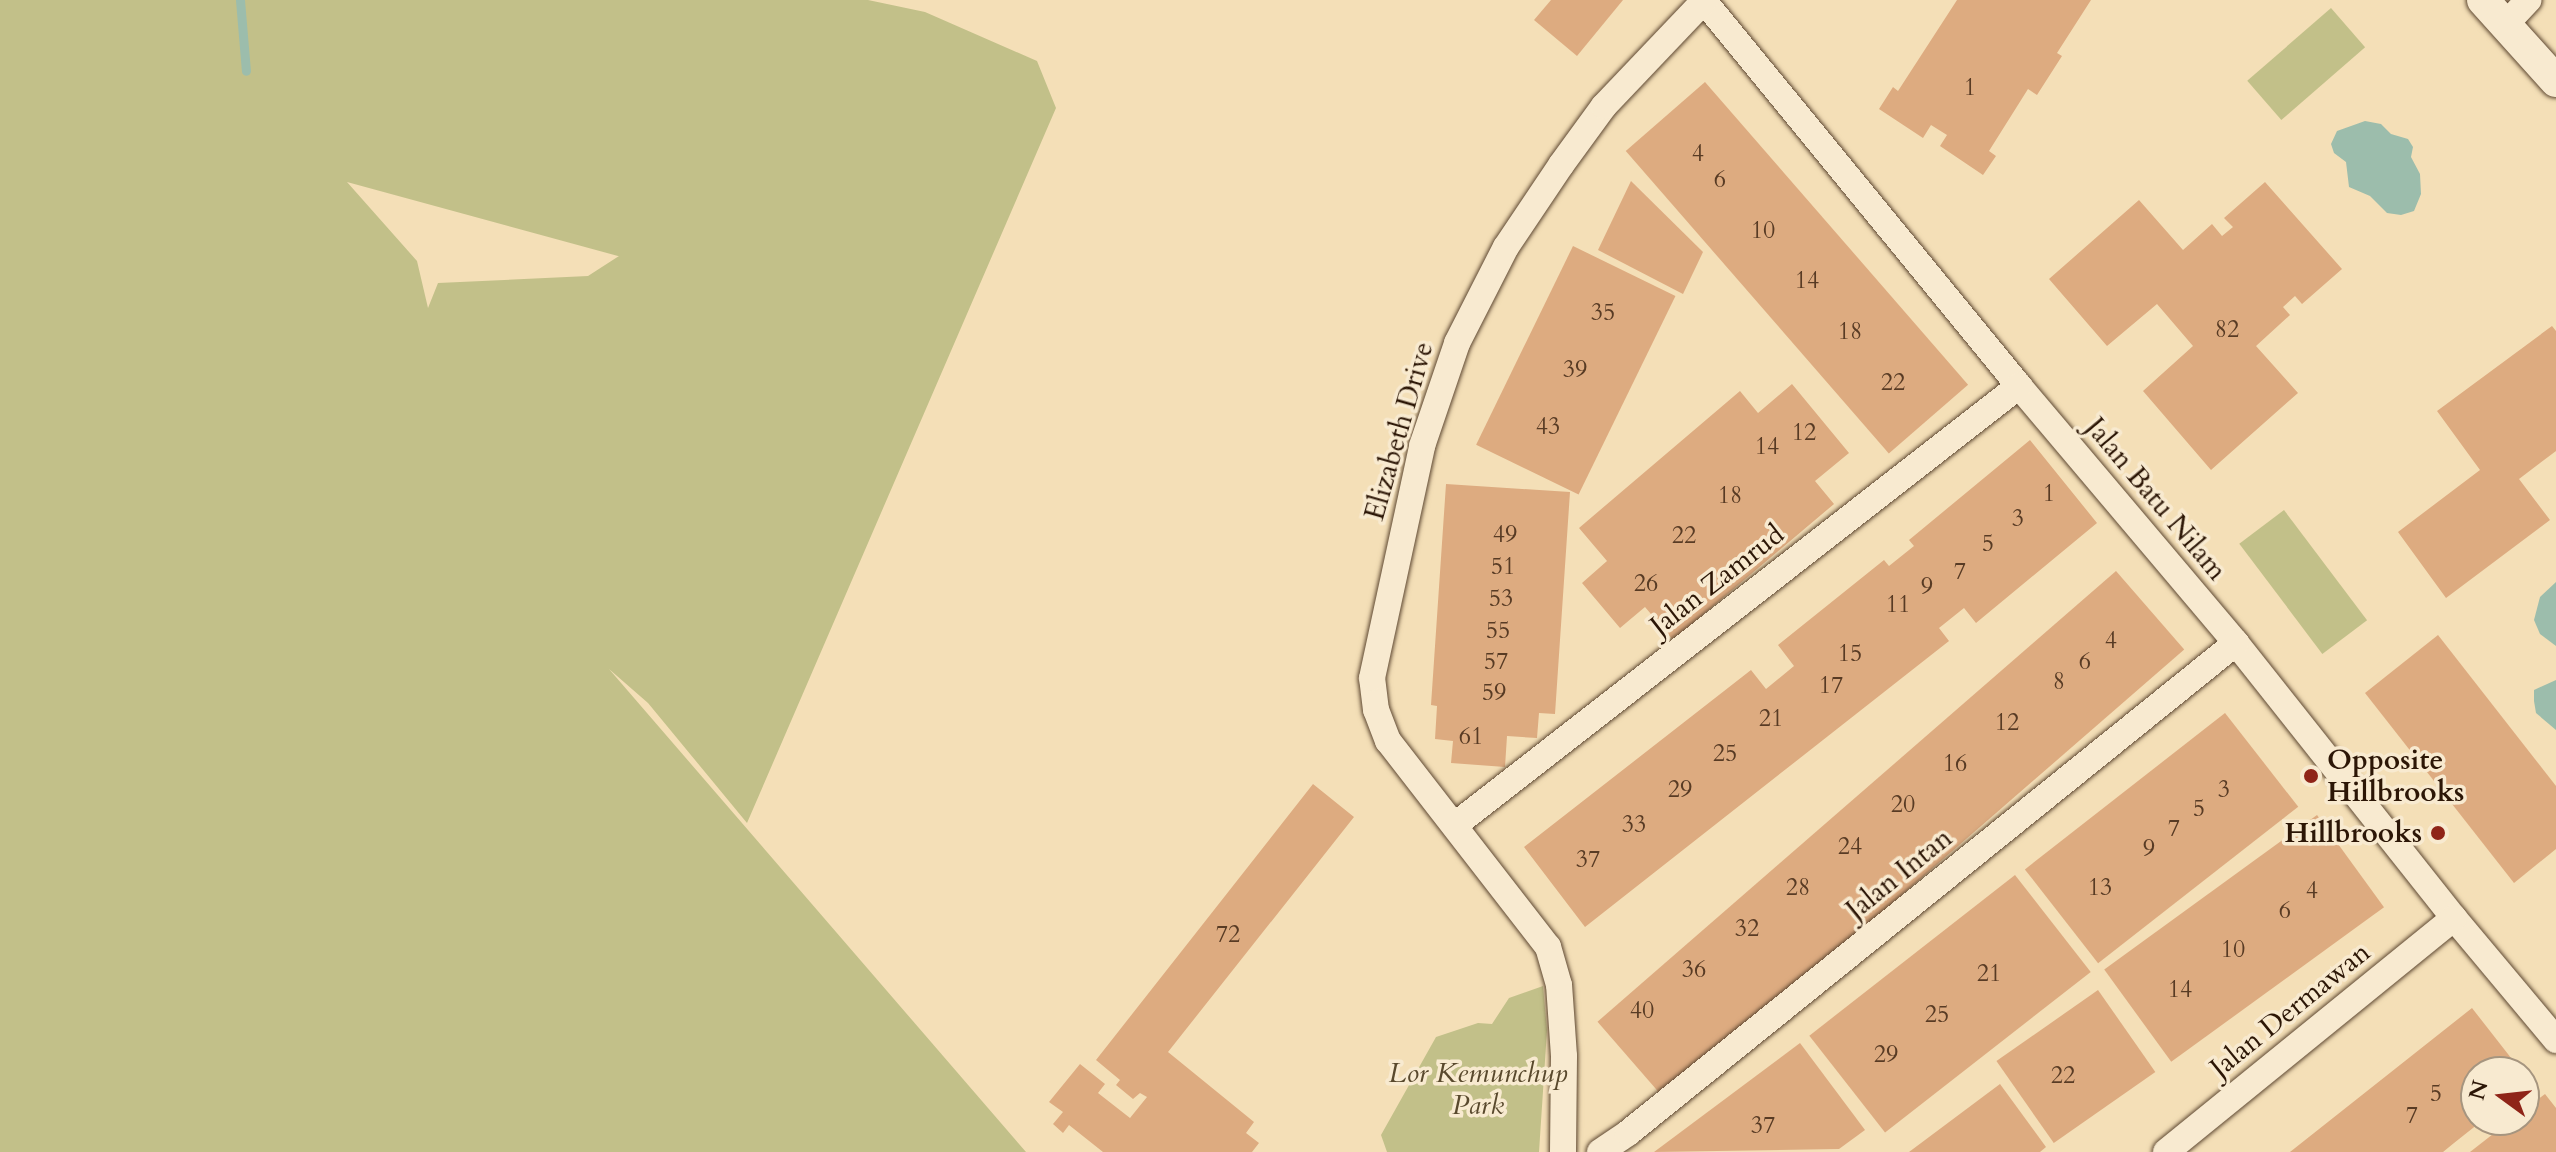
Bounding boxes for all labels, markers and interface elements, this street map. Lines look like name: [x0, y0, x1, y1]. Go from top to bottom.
house number: 1: [1964, 74, 1976, 102]
house number: 4: [1692, 140, 1704, 168]
house number: 6: [1714, 166, 1726, 194]
house number: 10: [1751, 217, 1775, 245]
house number: 14: [1795, 267, 1819, 295]
house number: 35: [1591, 299, 1615, 327]
house number: 82: [2215, 316, 2239, 344]
house number: 18: [1838, 318, 1862, 346]
street label: Elizabeth Drive: [1357, 338, 1441, 524]
house number: 39: [1563, 356, 1587, 384]
house number: 22: [1881, 369, 1905, 397]
street label: Jalan Batu Nilam: [2078, 411, 2234, 587]
house number: 43: [1536, 413, 1560, 441]
house number: 12: [1792, 419, 1816, 447]
house number: 14: [1755, 433, 1779, 461]
house number: 1: [2043, 480, 2055, 508]
house number: 18: [1718, 482, 1742, 510]
house number: 3: [2012, 505, 2024, 533]
street label: Jalan Zamrud: [1643, 517, 1791, 643]
house number: 49: [1493, 521, 1517, 549]
house number: 22: [1672, 522, 1696, 550]
house number: 5: [1982, 530, 1994, 558]
house number: 51: [1491, 553, 1515, 581]
house number: 7: [1954, 558, 1966, 586]
house number: 26: [1634, 570, 1658, 598]
house number: 9: [1921, 573, 1933, 601]
house number: 53: [1489, 585, 1513, 613]
house number: 11: [1886, 591, 1910, 619]
house number: 55: [1486, 617, 1510, 645]
house number: 4: [2105, 627, 2117, 655]
house number: 15: [1838, 640, 1862, 668]
house number: 57: [1484, 648, 1508, 676]
house number: 6: [2079, 648, 2091, 676]
house number: 8: [2053, 668, 2065, 696]
house number: 17: [1819, 672, 1843, 700]
house number: 59: [1482, 679, 1506, 707]
house number: 21: [1759, 705, 1783, 733]
house number: 12: [1995, 709, 2019, 737]
house number: 61: [1459, 723, 1483, 751]
house number: 25: [1713, 740, 1737, 768]
place label: Opposite Hillbrooks: [2327, 743, 2464, 809]
house number: 16: [1943, 750, 1967, 778]
marker: Opposite Hillbrooks: [2302, 767, 2320, 785]
house number: 29: [1668, 776, 1692, 804]
house number: 3: [2218, 776, 2230, 804]
house number: 20: [1891, 791, 1915, 819]
house number: 5: [2193, 795, 2205, 823]
house number: 33: [1622, 811, 1646, 839]
house number: 7: [2168, 815, 2180, 843]
place label: Hillbrooks: [2285, 816, 2422, 850]
street label: Jalan Intan: [1839, 821, 1959, 927]
marker: Hillbrooks: [2429, 824, 2447, 842]
house number: 24: [1838, 833, 1862, 861]
house number: 9: [2143, 835, 2155, 863]
house number: 37: [1576, 846, 1600, 874]
house number: 28: [1786, 874, 1810, 902]
house number: 13: [2088, 874, 2112, 902]
house number: 4: [2306, 877, 2318, 905]
house number: 6: [2279, 897, 2291, 925]
house number: 32: [1735, 915, 1759, 943]
house number: 72: [1216, 921, 1240, 949]
street label: Jalan Dermawan: [2203, 935, 2377, 1085]
house number: 10: [2221, 936, 2245, 964]
house number: 36: [1682, 956, 1706, 984]
house number: 21: [1977, 960, 2001, 988]
house number: 14: [2168, 976, 2192, 1004]
house number: 40: [1630, 997, 1654, 1025]
house number: 25: [1925, 1001, 1949, 1029]
house number: 29: [1874, 1041, 1898, 1069]
park label: Lor Kemunchup Park: [1388, 1056, 1568, 1122]
north arrow: [2460, 1056, 2540, 1136]
house number: 22: [2051, 1062, 2075, 1090]
text: N: [2462, 1077, 2496, 1103]
house number: 5: [2430, 1080, 2442, 1108]
house number: 7: [2406, 1102, 2418, 1130]
house number: 37: [1751, 1112, 1775, 1140]

